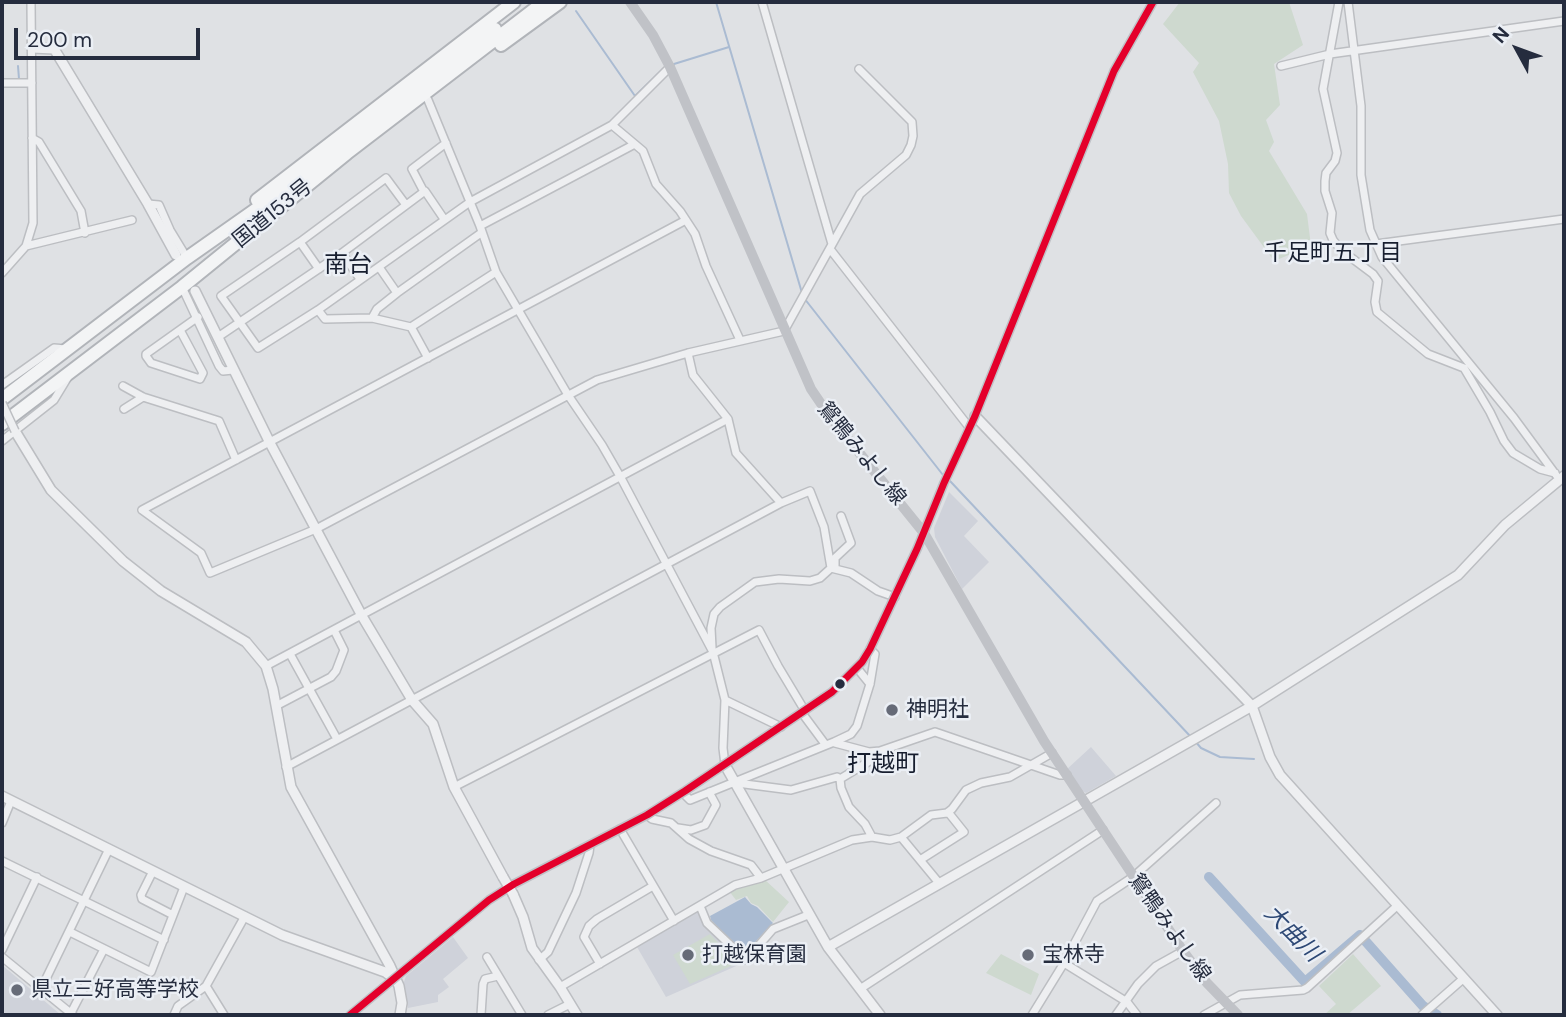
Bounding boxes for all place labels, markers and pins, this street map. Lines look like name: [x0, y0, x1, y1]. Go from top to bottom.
unlabelled marker: [833, 677, 847, 691]
place label: 神明社: [906, 697, 969, 723]
marker: 神明社: [884, 702, 900, 718]
place label: 打越保育園: [702, 942, 807, 968]
place label: 宝林寺: [1042, 942, 1105, 968]
marker: 打越保育園: [680, 947, 696, 963]
marker: 宝林寺: [1020, 947, 1036, 963]
place label: 県立三好高等学校: [31, 977, 199, 1003]
marker: 県立三好高等学校: [9, 982, 25, 998]

